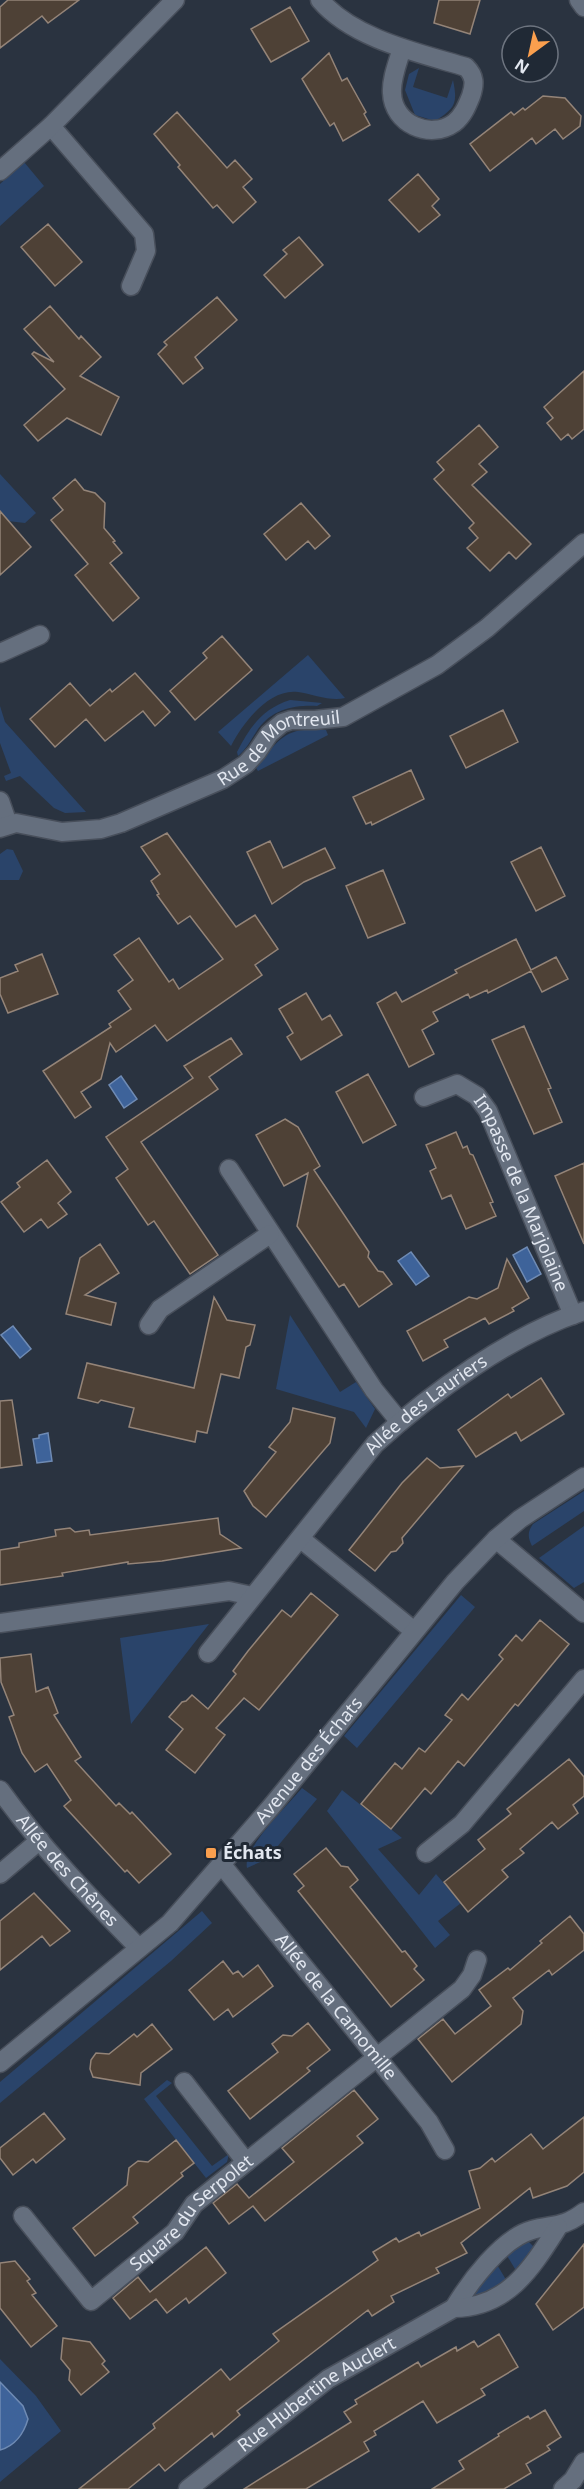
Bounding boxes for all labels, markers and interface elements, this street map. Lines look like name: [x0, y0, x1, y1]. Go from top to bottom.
north arrow: [500, 24, 560, 84]
text: N: [510, 54, 533, 79]
street label: Rue de Montreuil: [212, 704, 341, 791]
street label: Impasse de la Marjolaine: [469, 1089, 575, 1295]
street label: Allée des Lauriers: [358, 1348, 491, 1459]
street label: Avenue des Échats: [249, 1691, 367, 1828]
street label: Allée des Chênes: [12, 1809, 125, 1931]
place label: Échats: [223, 1840, 282, 1864]
marker: Échats: [204, 1846, 218, 1860]
street label: Allée de la Camomille: [271, 1928, 403, 2084]
street label: Square du Serpolet: [124, 2148, 258, 2276]
street label: Rue Hubertine Auclert: [232, 2330, 400, 2457]

